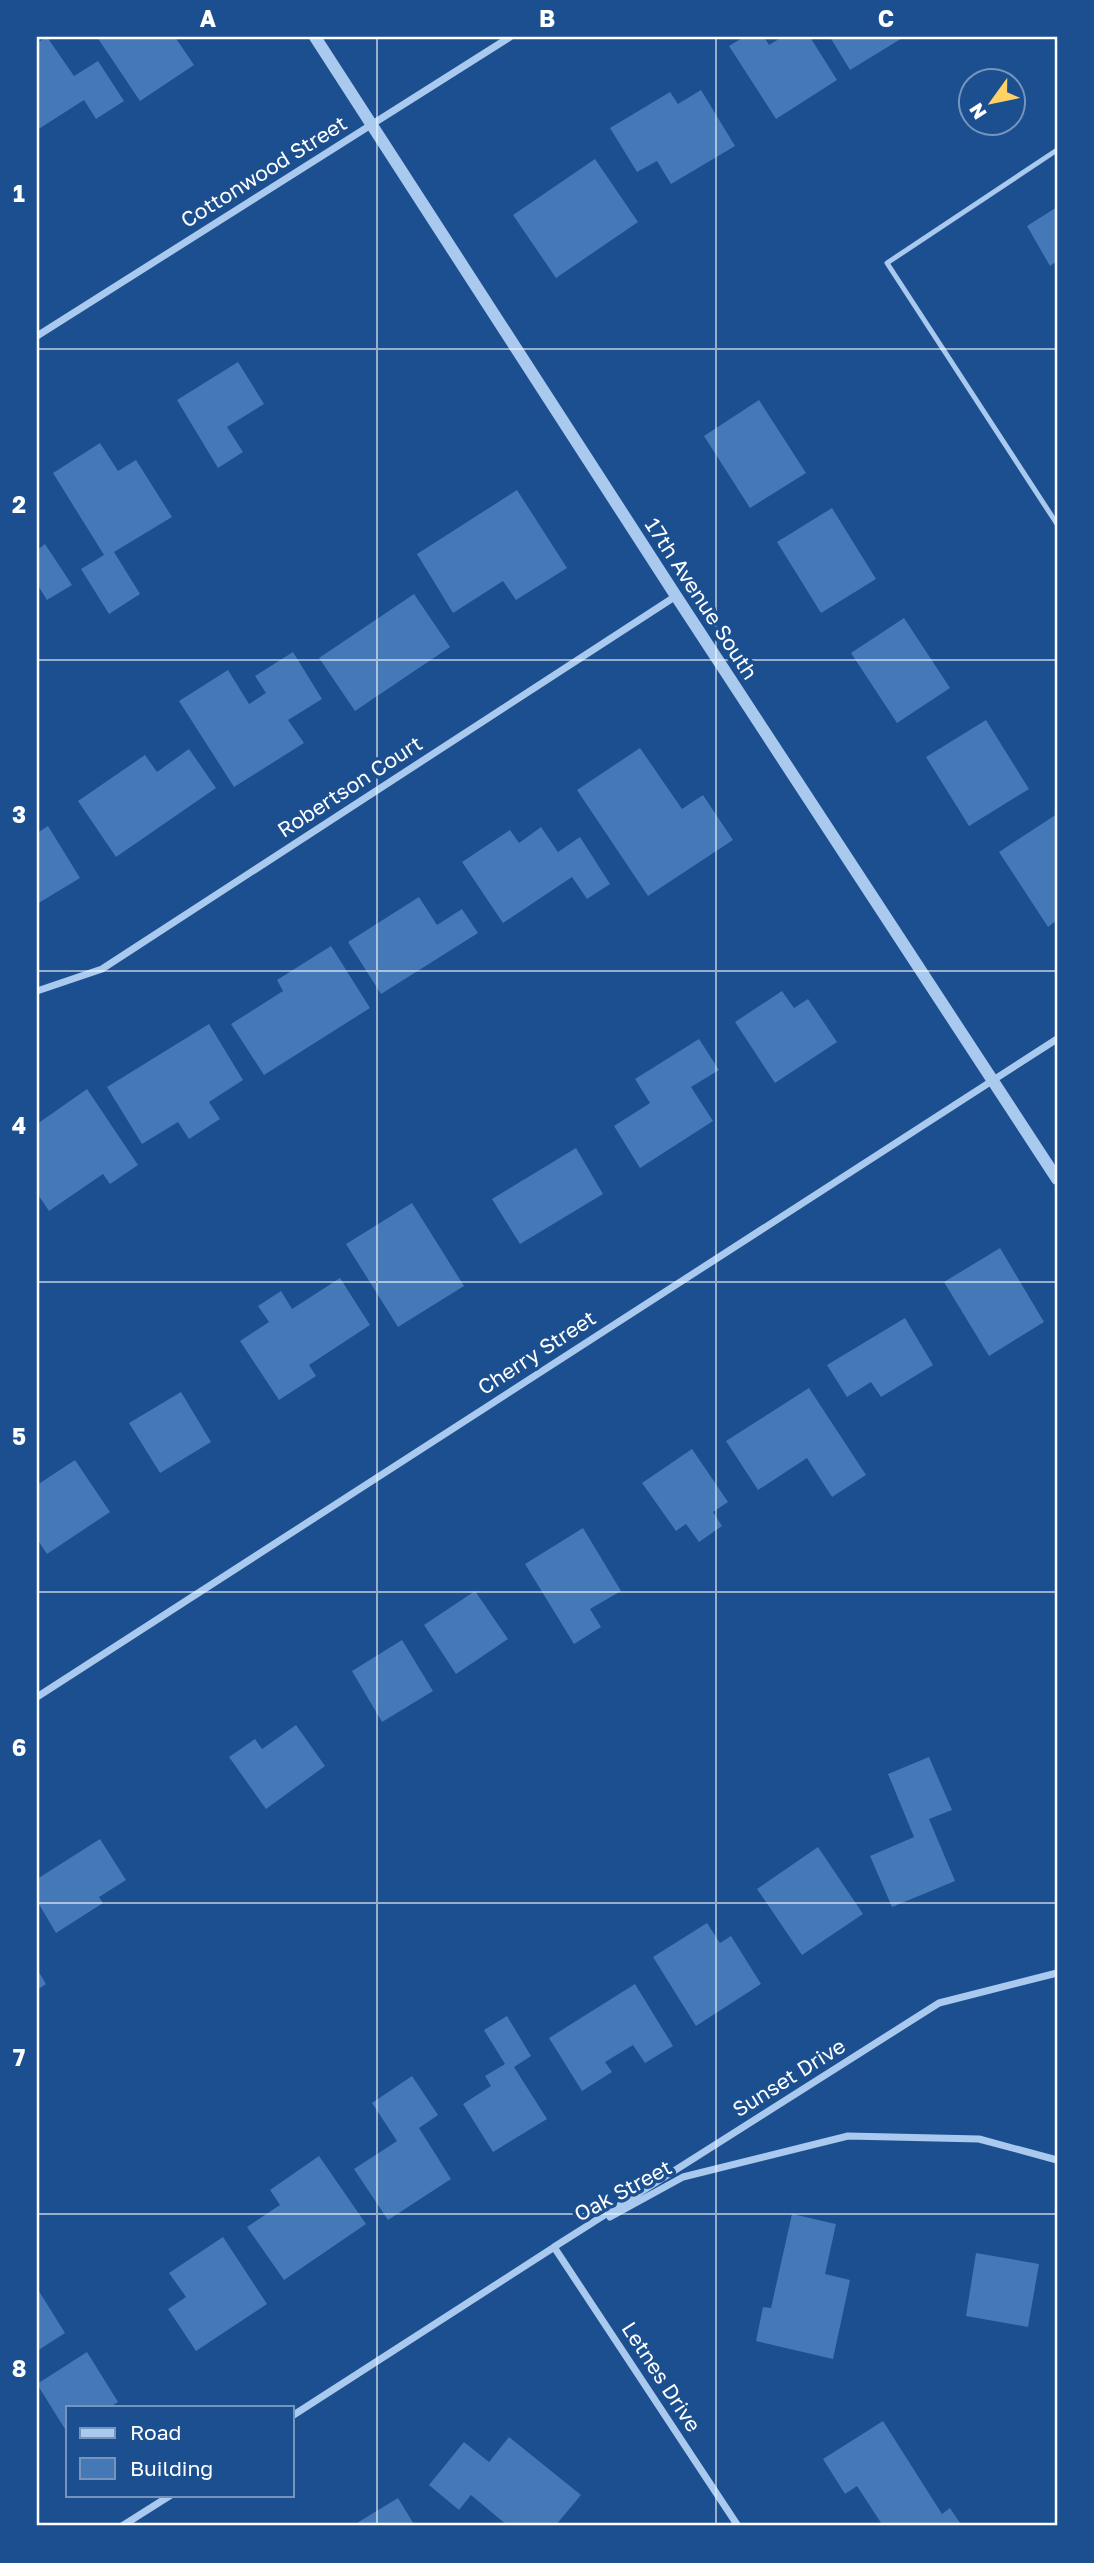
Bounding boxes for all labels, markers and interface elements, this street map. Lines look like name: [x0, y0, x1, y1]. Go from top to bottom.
text: A: [200, 4, 217, 32]
text: B: [539, 4, 555, 32]
text: C: [878, 4, 894, 32]
north arrow: [958, 66, 1028, 136]
text: N: [964, 99, 991, 124]
street label: Cottonwood Street: [176, 109, 351, 233]
text: 1: [13, 179, 25, 207]
text: 2: [12, 490, 26, 518]
street label: 17th Avenue South: [640, 513, 764, 684]
street label: Robertson Court: [272, 730, 427, 843]
text: 3: [12, 800, 26, 828]
text: 4: [12, 1111, 26, 1139]
street label: Cherry Street: [473, 1304, 600, 1400]
text: 5: [12, 1422, 26, 1450]
text: 6: [12, 1733, 26, 1761]
street label: Sunset Drive: [727, 2032, 850, 2122]
text: 7: [13, 2043, 25, 2071]
street label: Oak Street: [569, 2154, 676, 2227]
street label: Letnes Drive: [617, 2317, 707, 2436]
text: 8: [12, 2354, 26, 2382]
legend: [66, 2406, 294, 2496]
text: Road: [130, 2419, 181, 2445]
text: Building: [130, 2455, 213, 2481]

